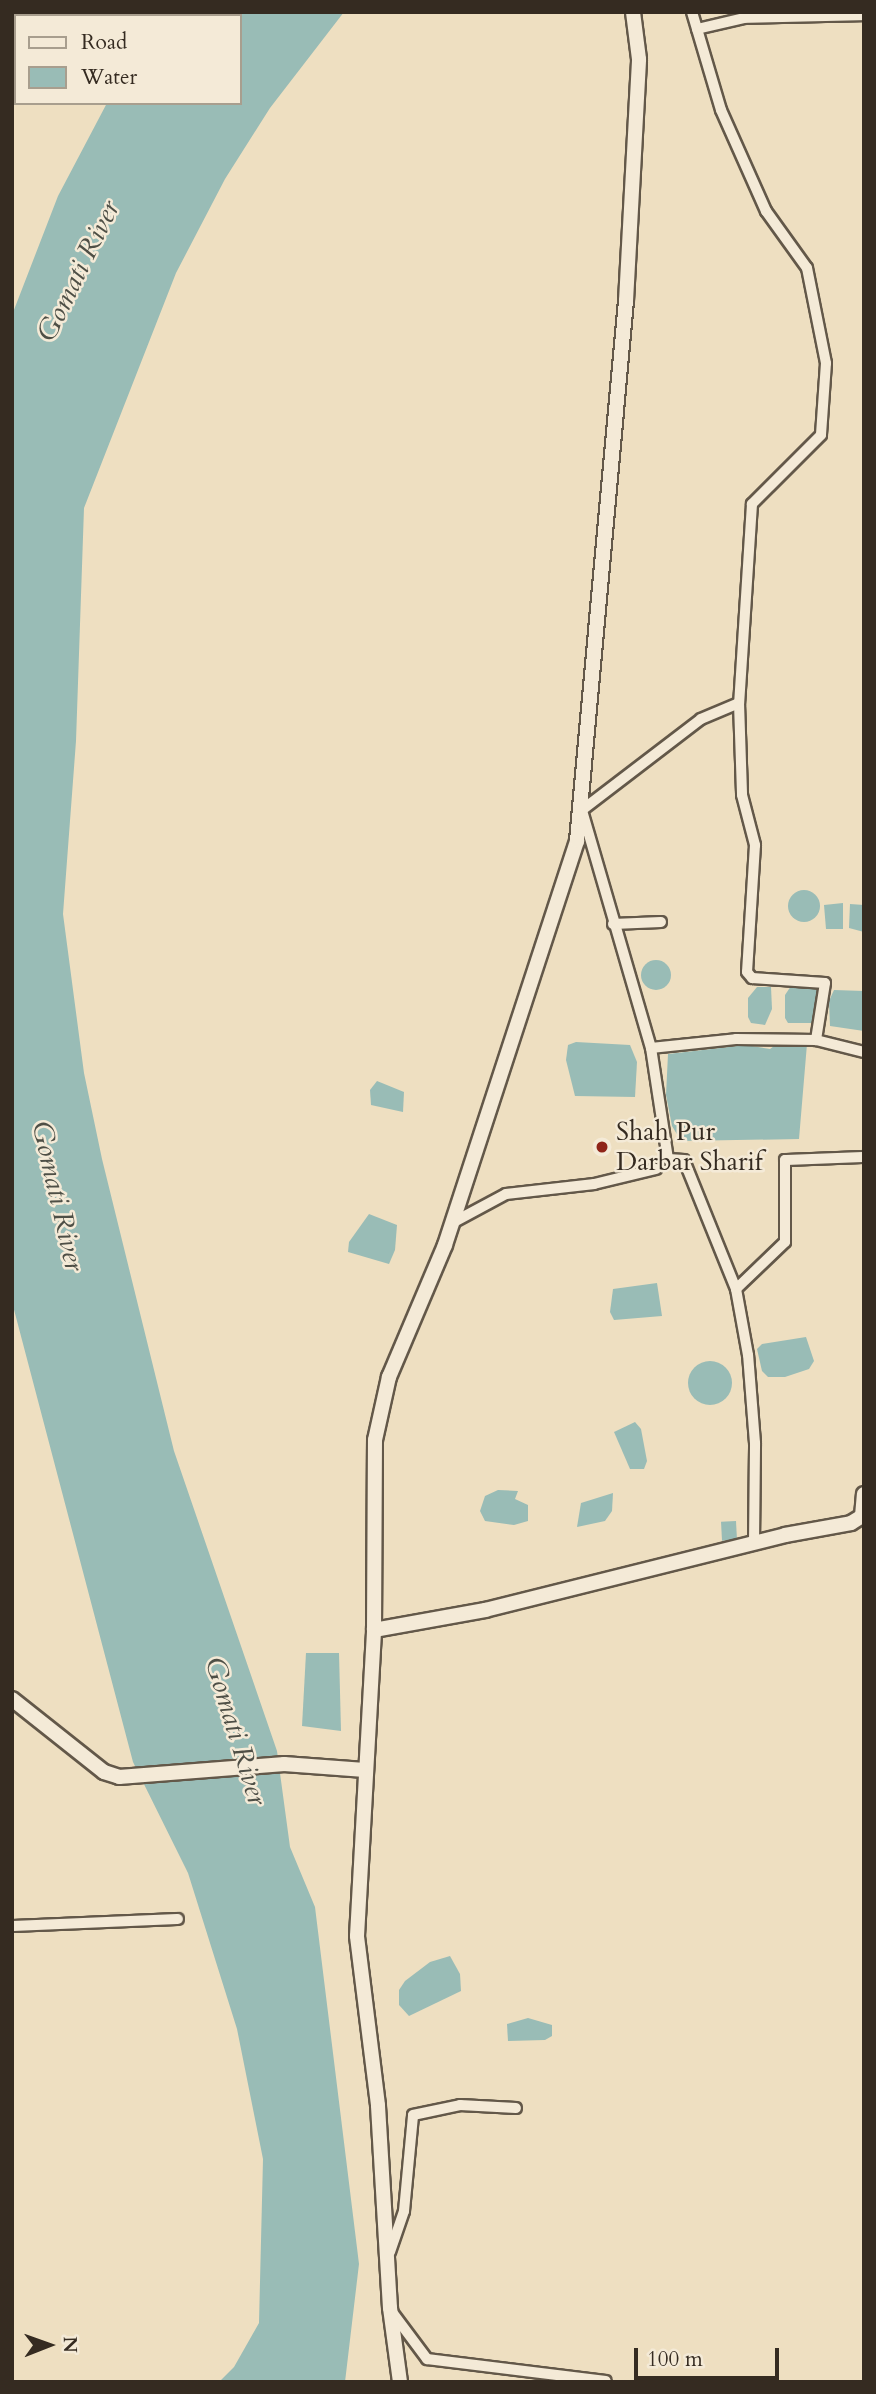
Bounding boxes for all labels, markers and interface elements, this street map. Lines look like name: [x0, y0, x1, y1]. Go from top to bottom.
legend: [14, 14, 242, 105]
text: Road: [81, 28, 127, 57]
text: Water: [81, 63, 137, 92]
water label: Gomati River: [29, 195, 127, 347]
place label: Shah Pur Darbar Sharif: [616, 1116, 763, 1178]
water label: Gomati River: [24, 1118, 92, 1274]
marker: Shah Pur Darbar Sharif: [594, 1139, 610, 1155]
water label: Gomati River: [198, 1653, 274, 1809]
north arrow: [14, 2310, 84, 2380]
scale bar: [638, 2334, 783, 2378]
text: N: [57, 2336, 83, 2353]
text: 100 m: [647, 2345, 703, 2374]

